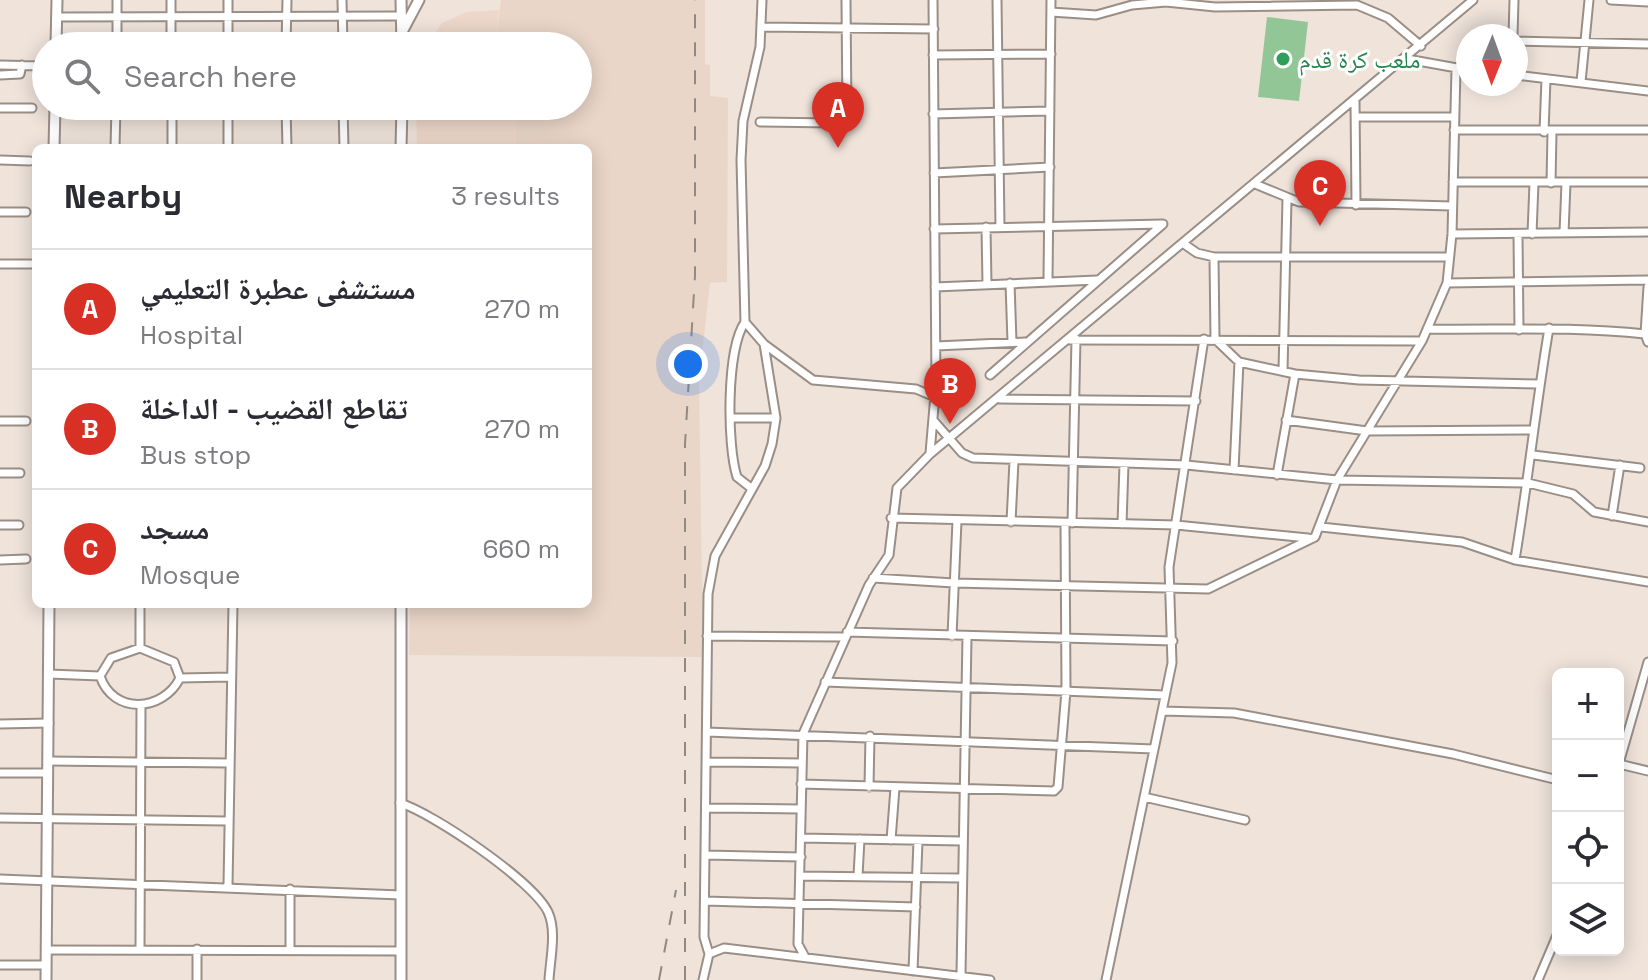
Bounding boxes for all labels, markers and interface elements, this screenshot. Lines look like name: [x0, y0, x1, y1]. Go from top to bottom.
north arrow: [1456, 24, 1528, 96]
search box: [32, 32, 592, 120]
place label: ملعب كرة قدم: [1299, 44, 1420, 76]
marker: ملعب كرة قدم: [1274, 50, 1292, 68]
icon: search: [60, 54, 104, 98]
text: Search here: [124, 57, 297, 96]
pin: A: [812, 82, 864, 148]
pin: C: [1294, 160, 1346, 226]
text: Nearby: [64, 175, 182, 218]
text: 3 results: [451, 179, 560, 213]
text: مستشفى عطبرة التعليمي: [140, 269, 416, 308]
text: A: [82, 292, 98, 326]
text: 270 m: [484, 292, 560, 326]
text: Hospital: [140, 318, 243, 352]
your location: [668, 344, 708, 384]
pin: B: [924, 358, 976, 424]
text: تقاطع القضيب - الداخلة: [140, 389, 408, 428]
text: B: [81, 412, 99, 446]
text: 270 m: [484, 412, 560, 446]
text: Bus stop: [140, 438, 251, 472]
text: مسجد: [140, 509, 209, 548]
text: C: [82, 532, 98, 566]
text: 660 m: [482, 532, 560, 566]
text: Mosque: [140, 558, 240, 592]
map controls: [1552, 668, 1624, 956]
button: +: [1552, 668, 1624, 740]
button: −: [1552, 740, 1624, 812]
button: locate: [1552, 812, 1624, 884]
button: layers: [1552, 884, 1624, 956]

